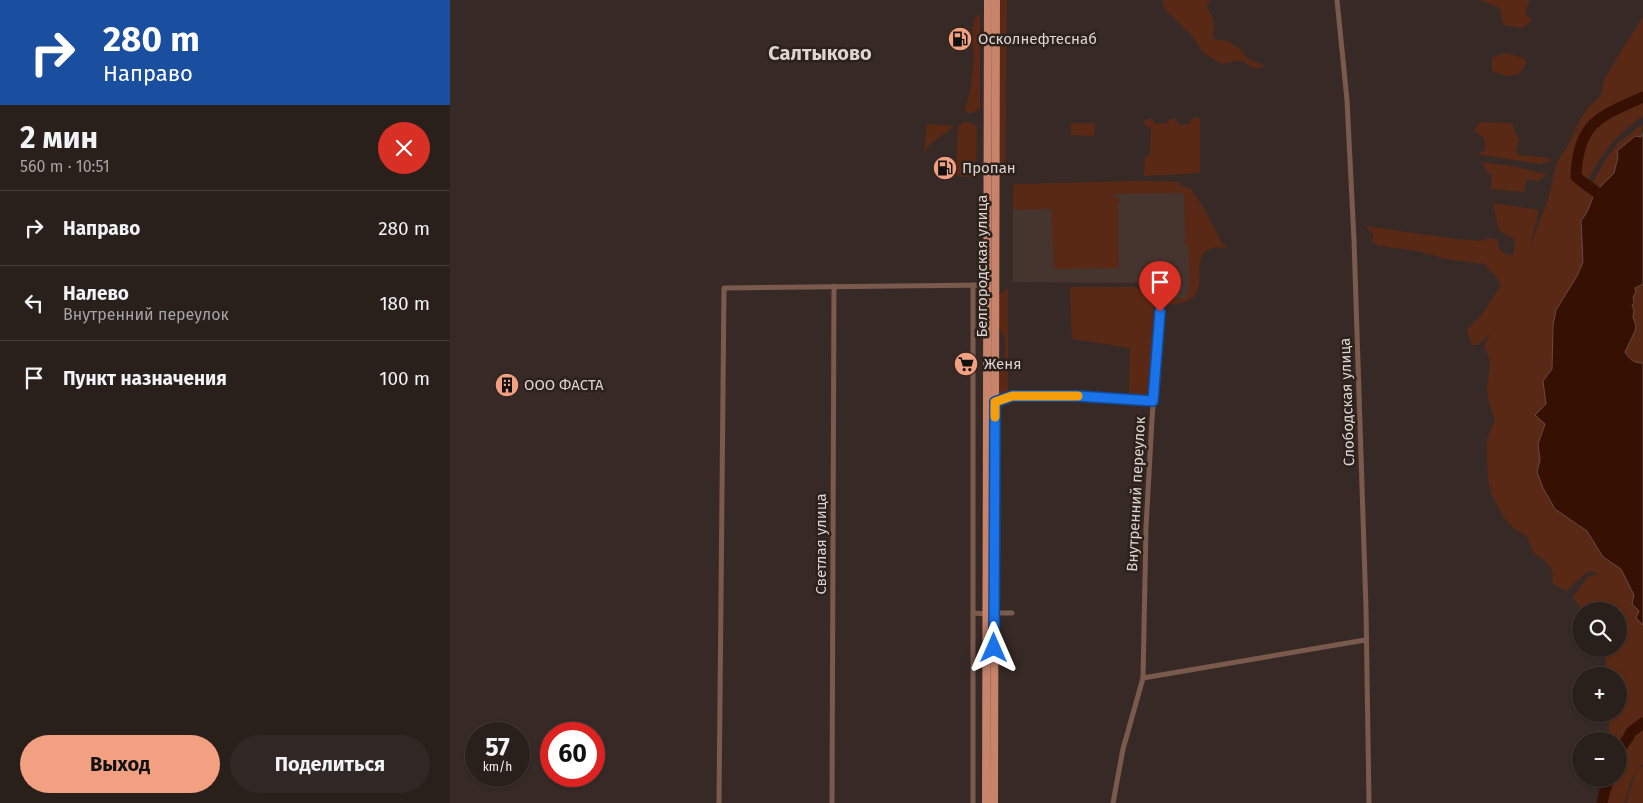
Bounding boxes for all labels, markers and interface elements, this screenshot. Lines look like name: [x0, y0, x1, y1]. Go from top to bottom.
text: 280 m: [103, 18, 200, 60]
icon: right: [20, 20, 85, 85]
fuel station icon: Осколнефтеснаб: [947, 26, 973, 52]
place label: Осколнефтеснаб: [978, 30, 1097, 48]
district label: Салтыково: [768, 41, 872, 65]
text: Направо: [103, 60, 193, 87]
text: 2 мин: [20, 120, 98, 156]
button: close: [378, 122, 430, 174]
fuel station icon: Пропан: [932, 155, 958, 181]
text: 560 m · 10:51: [20, 157, 110, 176]
place label: Пропан: [962, 159, 1016, 177]
street label: Белгородская улица: [973, 195, 991, 337]
icon: right: [20, 214, 48, 242]
text: Направо: [63, 217, 140, 240]
text: 280 m: [378, 217, 430, 240]
pin: [1139, 261, 1181, 312]
icon: arrive: [1146, 268, 1174, 296]
text: Налево: [63, 282, 129, 305]
icon: left: [20, 289, 48, 317]
text: 180 m: [379, 292, 430, 315]
text: Внутренний переулок: [63, 305, 229, 324]
street label: Слободская улица: [1336, 338, 1358, 466]
supermarket icon: Женя: [953, 351, 979, 377]
place label: Женя: [984, 355, 1021, 373]
icon: arrive: [20, 364, 48, 392]
text: Пункт назначения: [63, 367, 227, 390]
text: 100 m: [379, 367, 430, 390]
building icon: ООО ФАСТА: [494, 372, 520, 398]
place label: ООО ФАСТА: [524, 376, 604, 394]
street label: Внутренний переулок: [1123, 416, 1149, 572]
street label: Светлая улица: [812, 493, 830, 595]
map controls: [1572, 602, 1627, 787]
button: search: [1572, 602, 1627, 657]
position arrow: [967, 621, 1019, 673]
button: +: [1572, 667, 1627, 722]
speed limit sign: 60: [540, 722, 605, 787]
button: −: [1572, 732, 1627, 787]
text: 57: [485, 733, 510, 763]
button: Выход: [20, 735, 220, 793]
button: Поделиться: [230, 735, 430, 793]
text: km/h: [483, 760, 512, 774]

